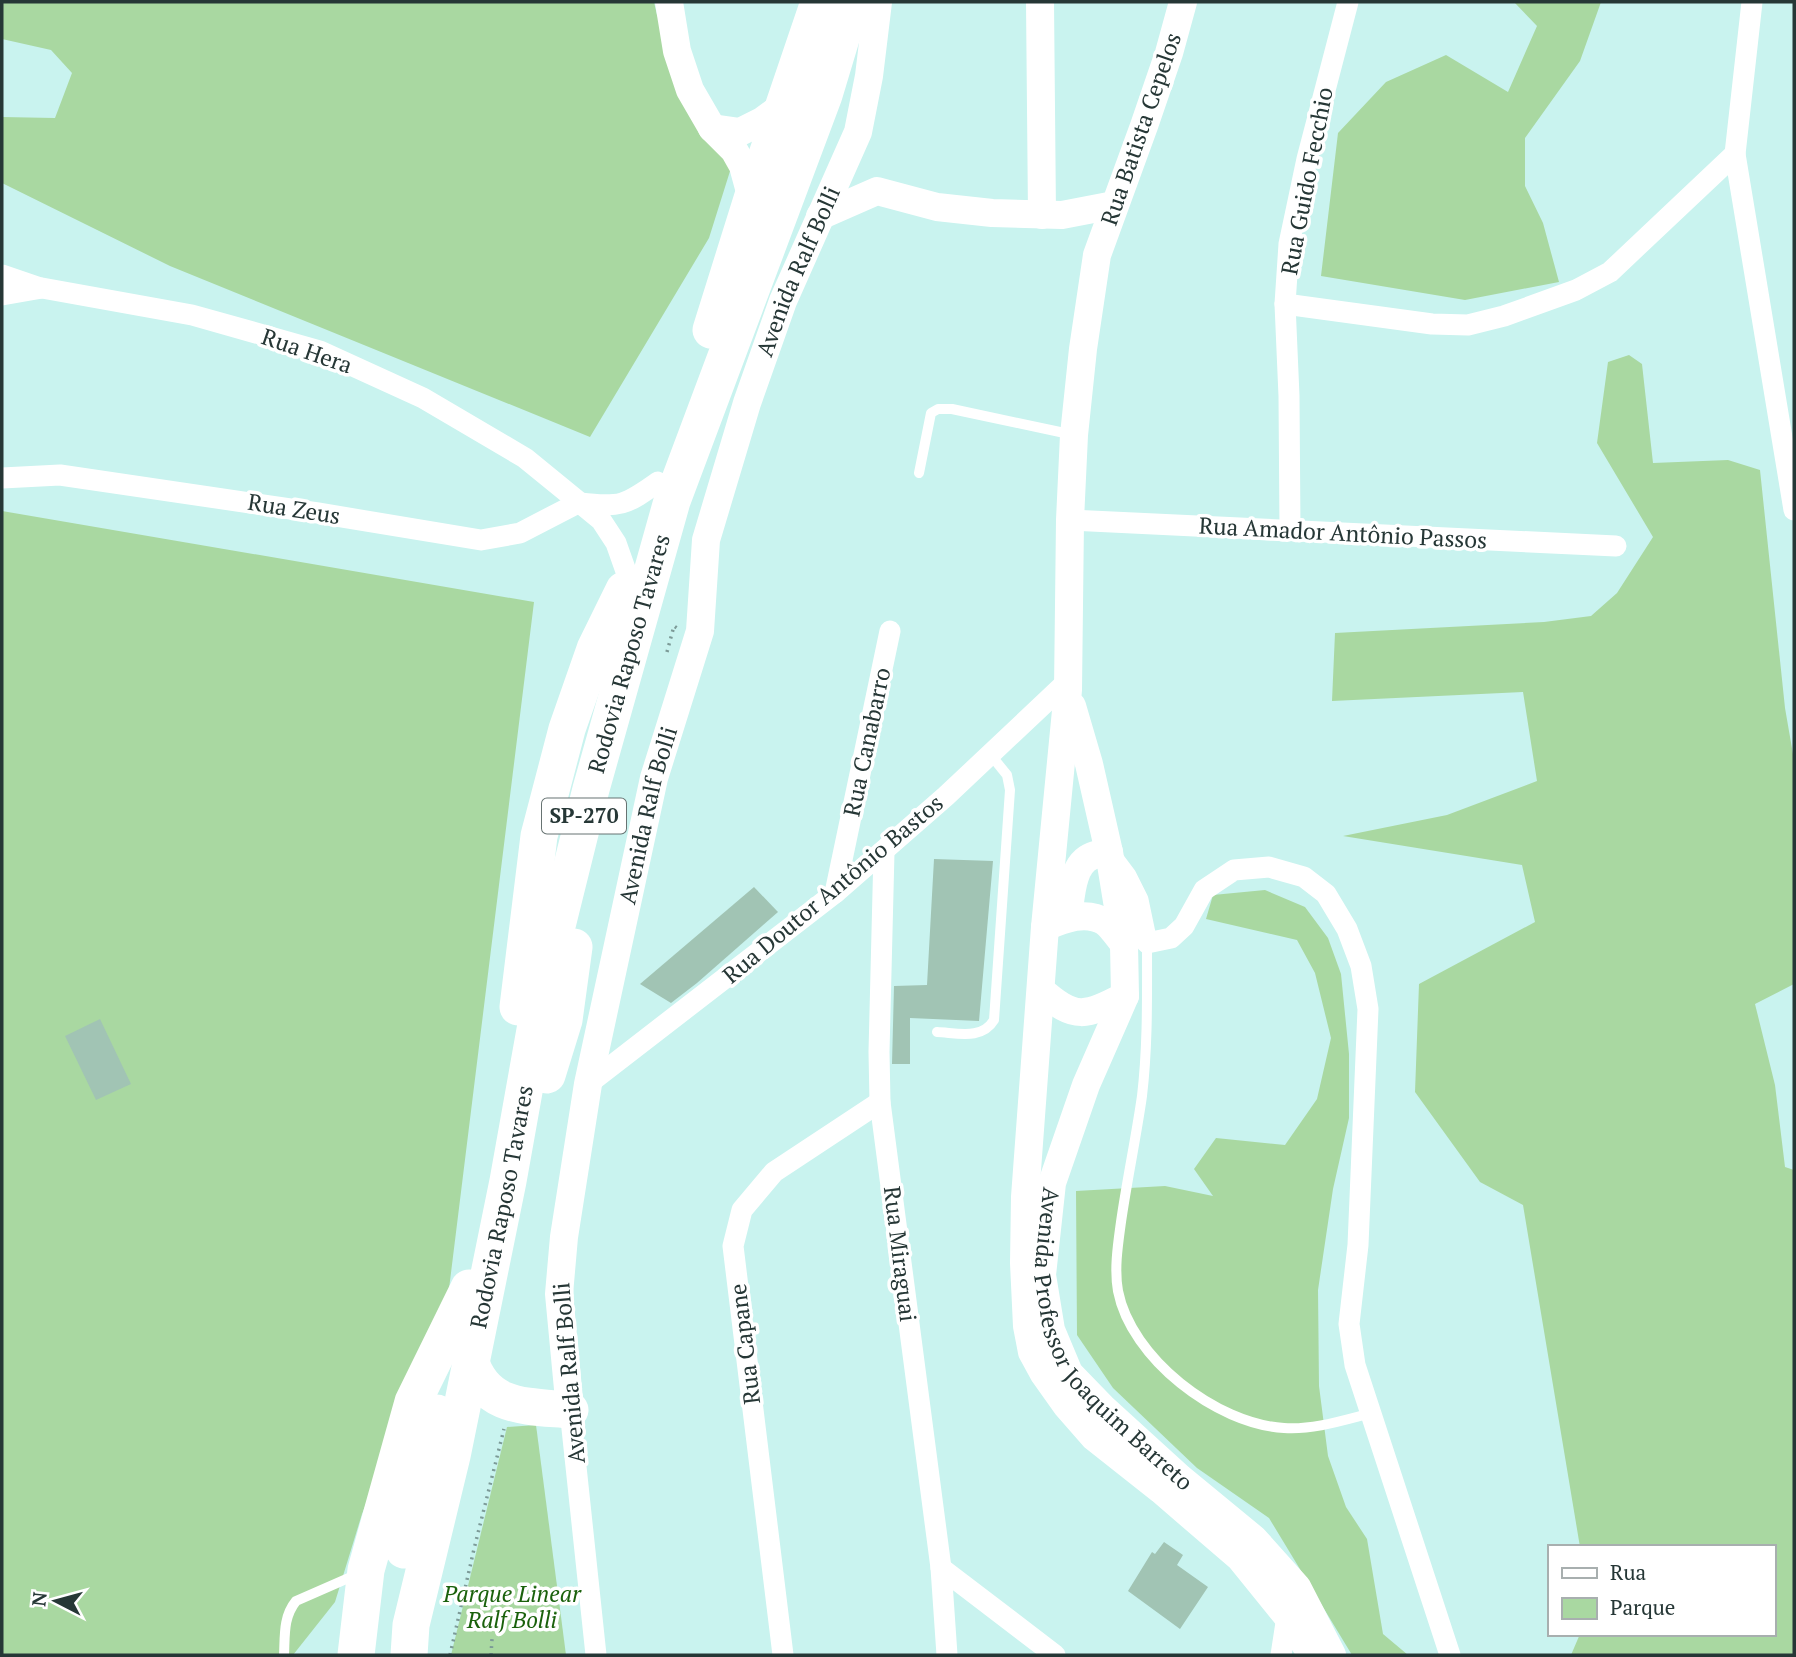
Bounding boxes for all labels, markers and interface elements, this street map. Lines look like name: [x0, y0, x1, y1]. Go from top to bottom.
street label: Rua Batista Cepelos: [1093, 28, 1188, 229]
street label: Rua Guido Fecchio: [1273, 85, 1340, 277]
street label: Avenida Ralf Bolli: [749, 181, 847, 361]
street label: Rua Hera: [258, 321, 357, 381]
street label: Rua Zeus: [246, 486, 343, 531]
street label: Rua Amador Antônio Passos: [1198, 509, 1488, 556]
street label: Rodovia Raposo Tavares: [580, 531, 677, 777]
street label: Rua Canabarro: [836, 665, 897, 819]
street label: Avenida Ralf Bolli: [611, 722, 684, 907]
street label: Rua Doutor Antônio Bastos: [716, 787, 949, 990]
road number: SP-270: [542, 798, 626, 834]
street label: Rodovia Raposo Tavares: [462, 1083, 540, 1331]
street label: Rua Miraguai: [877, 1184, 924, 1323]
street label: Avenida Professor Joaquim Barreto: [1027, 1186, 1200, 1497]
street label: Avenida Ralf Bolli: [545, 1281, 592, 1465]
street label: Rua Capane: [722, 1282, 767, 1406]
legend: [1548, 1545, 1775, 1636]
text: Rua: [1610, 1558, 1646, 1586]
north arrow: [21, 1566, 91, 1636]
park label: Parque Linear Ralf Bolli: [442, 1578, 582, 1635]
text: N: [25, 1590, 52, 1608]
text: Parque: [1610, 1593, 1675, 1621]

